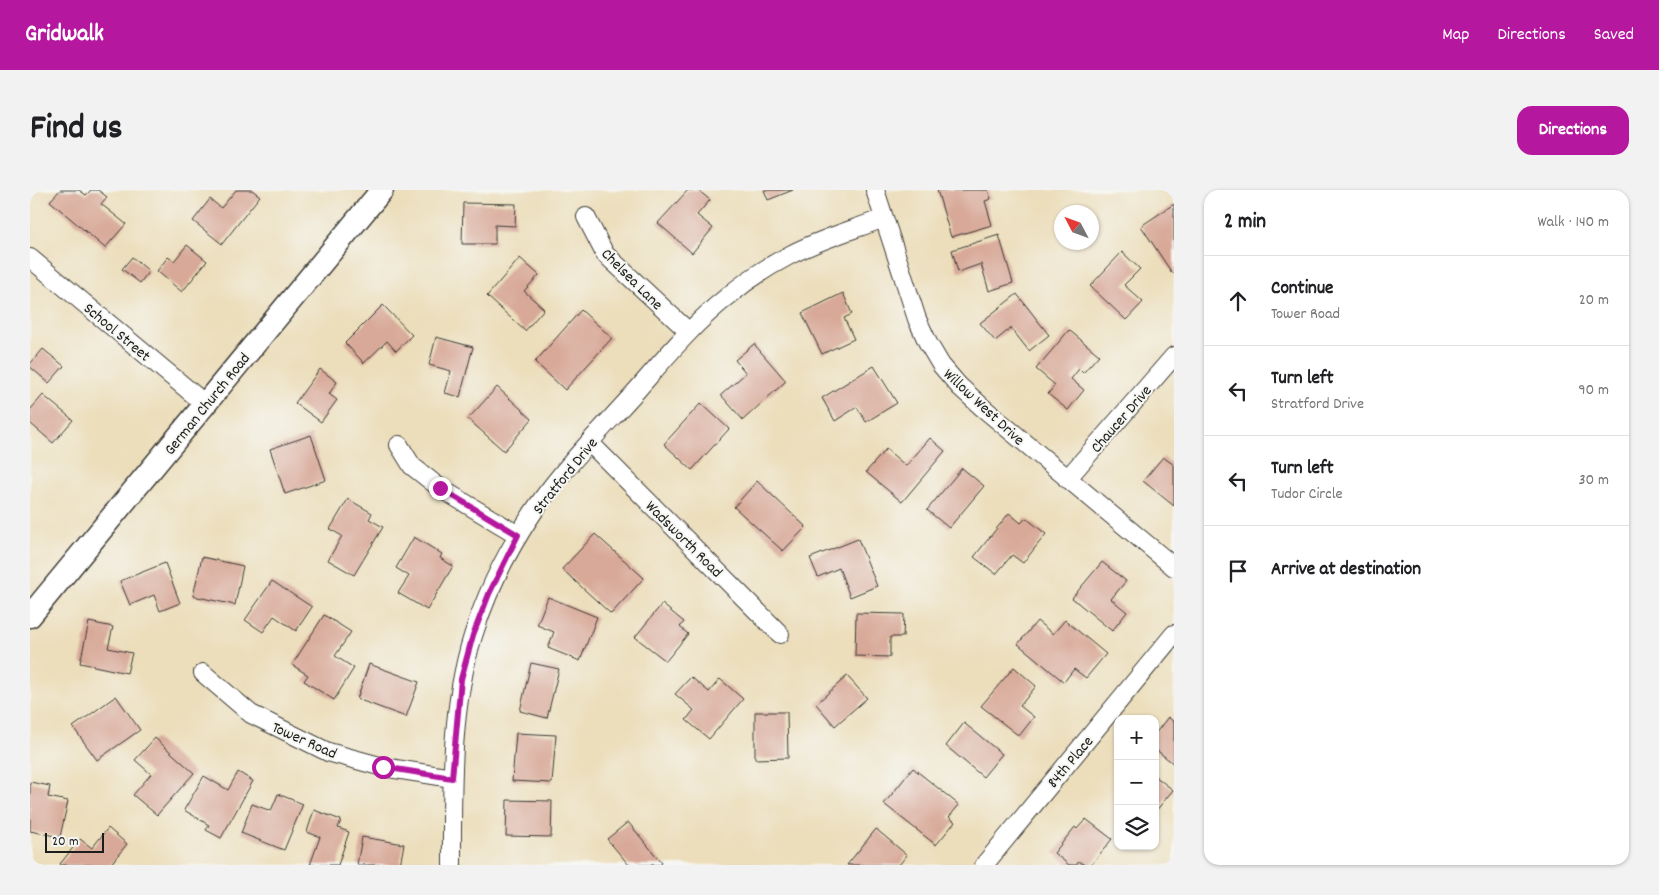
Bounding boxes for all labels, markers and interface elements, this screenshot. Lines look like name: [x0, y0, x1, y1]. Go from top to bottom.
text: Gridwalk: [25, 18, 104, 52]
text: Map: [1442, 23, 1469, 48]
text: Directions: [1497, 23, 1566, 48]
text: Saved: [1594, 23, 1634, 48]
text: Find us: [30, 105, 122, 155]
button: Directions: [1517, 106, 1629, 155]
north arrow: [1054, 205, 1099, 250]
text: 2 min: [1224, 208, 1266, 238]
text: Walk · 140 m: [1537, 211, 1609, 234]
street label: Chelsea Lane: [595, 244, 667, 316]
text: Continue: [1271, 276, 1333, 303]
icon: ahead: [1224, 287, 1252, 315]
text: 20 m: [1579, 289, 1609, 312]
street label: School Street: [78, 298, 155, 368]
text: Tower Road: [1271, 303, 1340, 326]
street label: German Church Road: [159, 348, 257, 461]
street label: Willow West Drive: [937, 364, 1029, 452]
text: Turn left: [1271, 366, 1334, 393]
icon: left: [1224, 377, 1252, 405]
text: 90 m: [1578, 379, 1609, 402]
street label: Chaucer Drive: [1086, 381, 1158, 459]
text: Stratford Drive: [1271, 393, 1364, 416]
street label: Stratford Drive: [528, 433, 604, 520]
text: Turn left: [1271, 456, 1334, 483]
icon: left: [1224, 467, 1252, 495]
text: 30 m: [1579, 469, 1609, 492]
route end: [429, 477, 452, 500]
text: Tudor Circle: [1271, 483, 1343, 506]
street label: Wadsworth Road: [639, 496, 727, 584]
icon: arrive: [1224, 557, 1252, 585]
text: Arrive at destination: [1271, 557, 1421, 584]
map controls: [1114, 715, 1159, 850]
button: +: [1114, 715, 1159, 760]
street label: Tower Road: [268, 717, 340, 766]
street label: 84th Place: [1042, 731, 1100, 794]
route start: [372, 756, 395, 779]
button: −: [1114, 760, 1159, 805]
button: layers: [1114, 805, 1159, 850]
scale bar: [45, 830, 104, 853]
text: 20 m: [52, 832, 79, 852]

